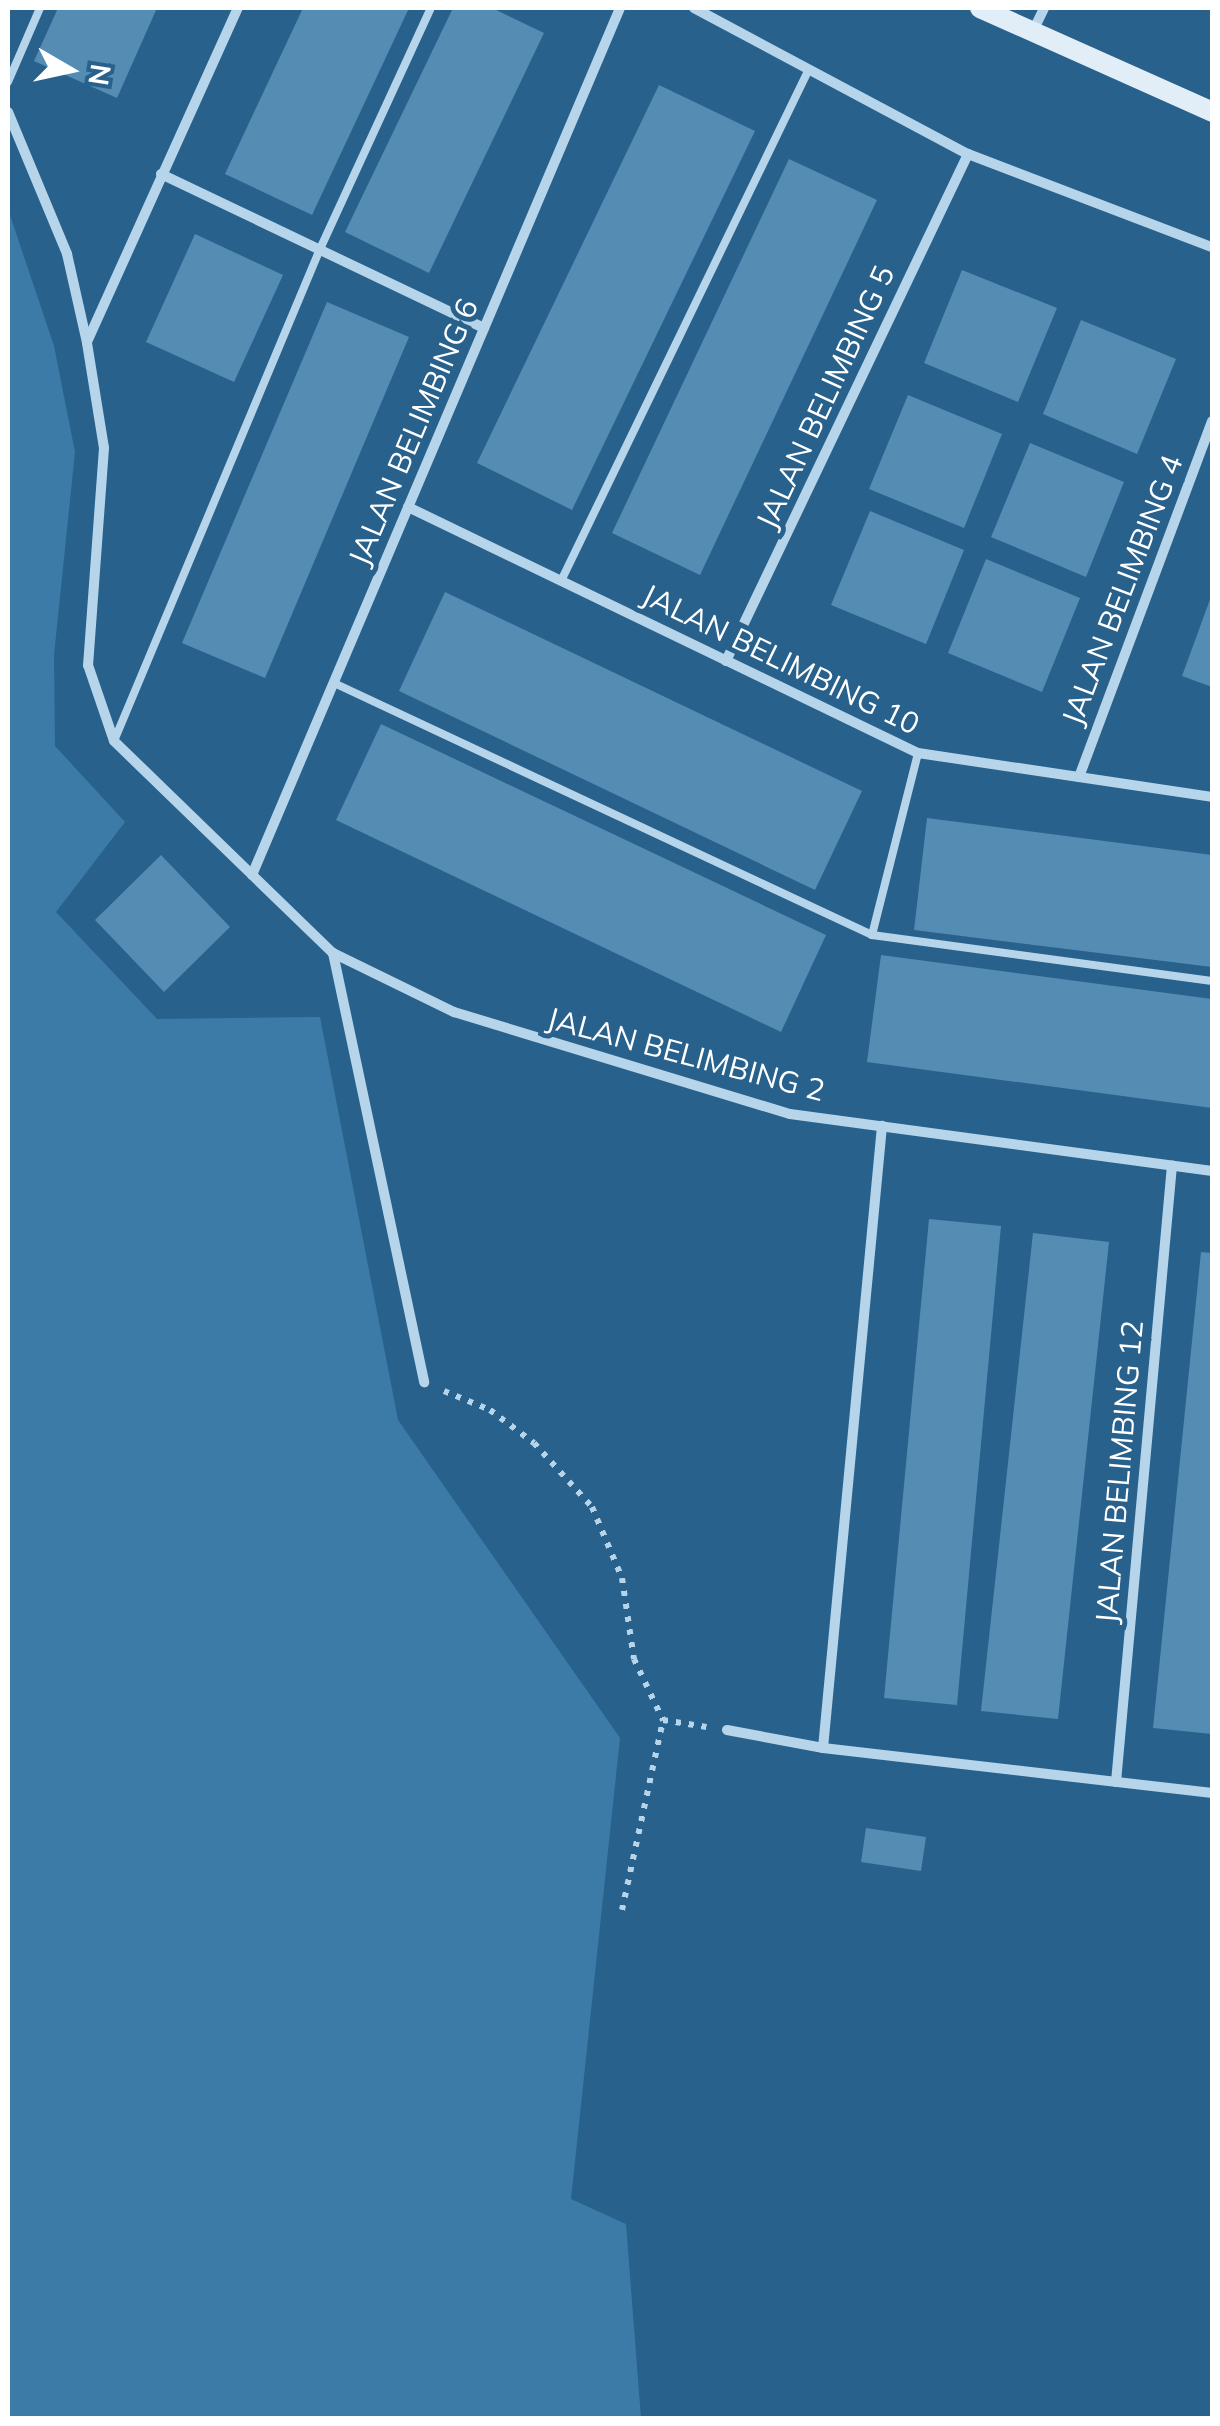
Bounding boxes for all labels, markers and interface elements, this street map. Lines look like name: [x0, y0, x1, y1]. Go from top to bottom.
north arrow: [20, 20, 120, 120]
text: N: [81, 62, 119, 88]
street label: JALAN BELIMBING 5: [748, 260, 902, 534]
street label: JALAN BELIMBING 6: [341, 293, 485, 571]
street label: JALAN BELIMBING 4: [1054, 450, 1190, 730]
street label: JALAN BELIMBING 10: [636, 576, 926, 742]
street label: JALAN BELIMBING 2: [543, 1000, 829, 1108]
street label: JALAN BELIMBING 12: [1088, 1319, 1150, 1625]

